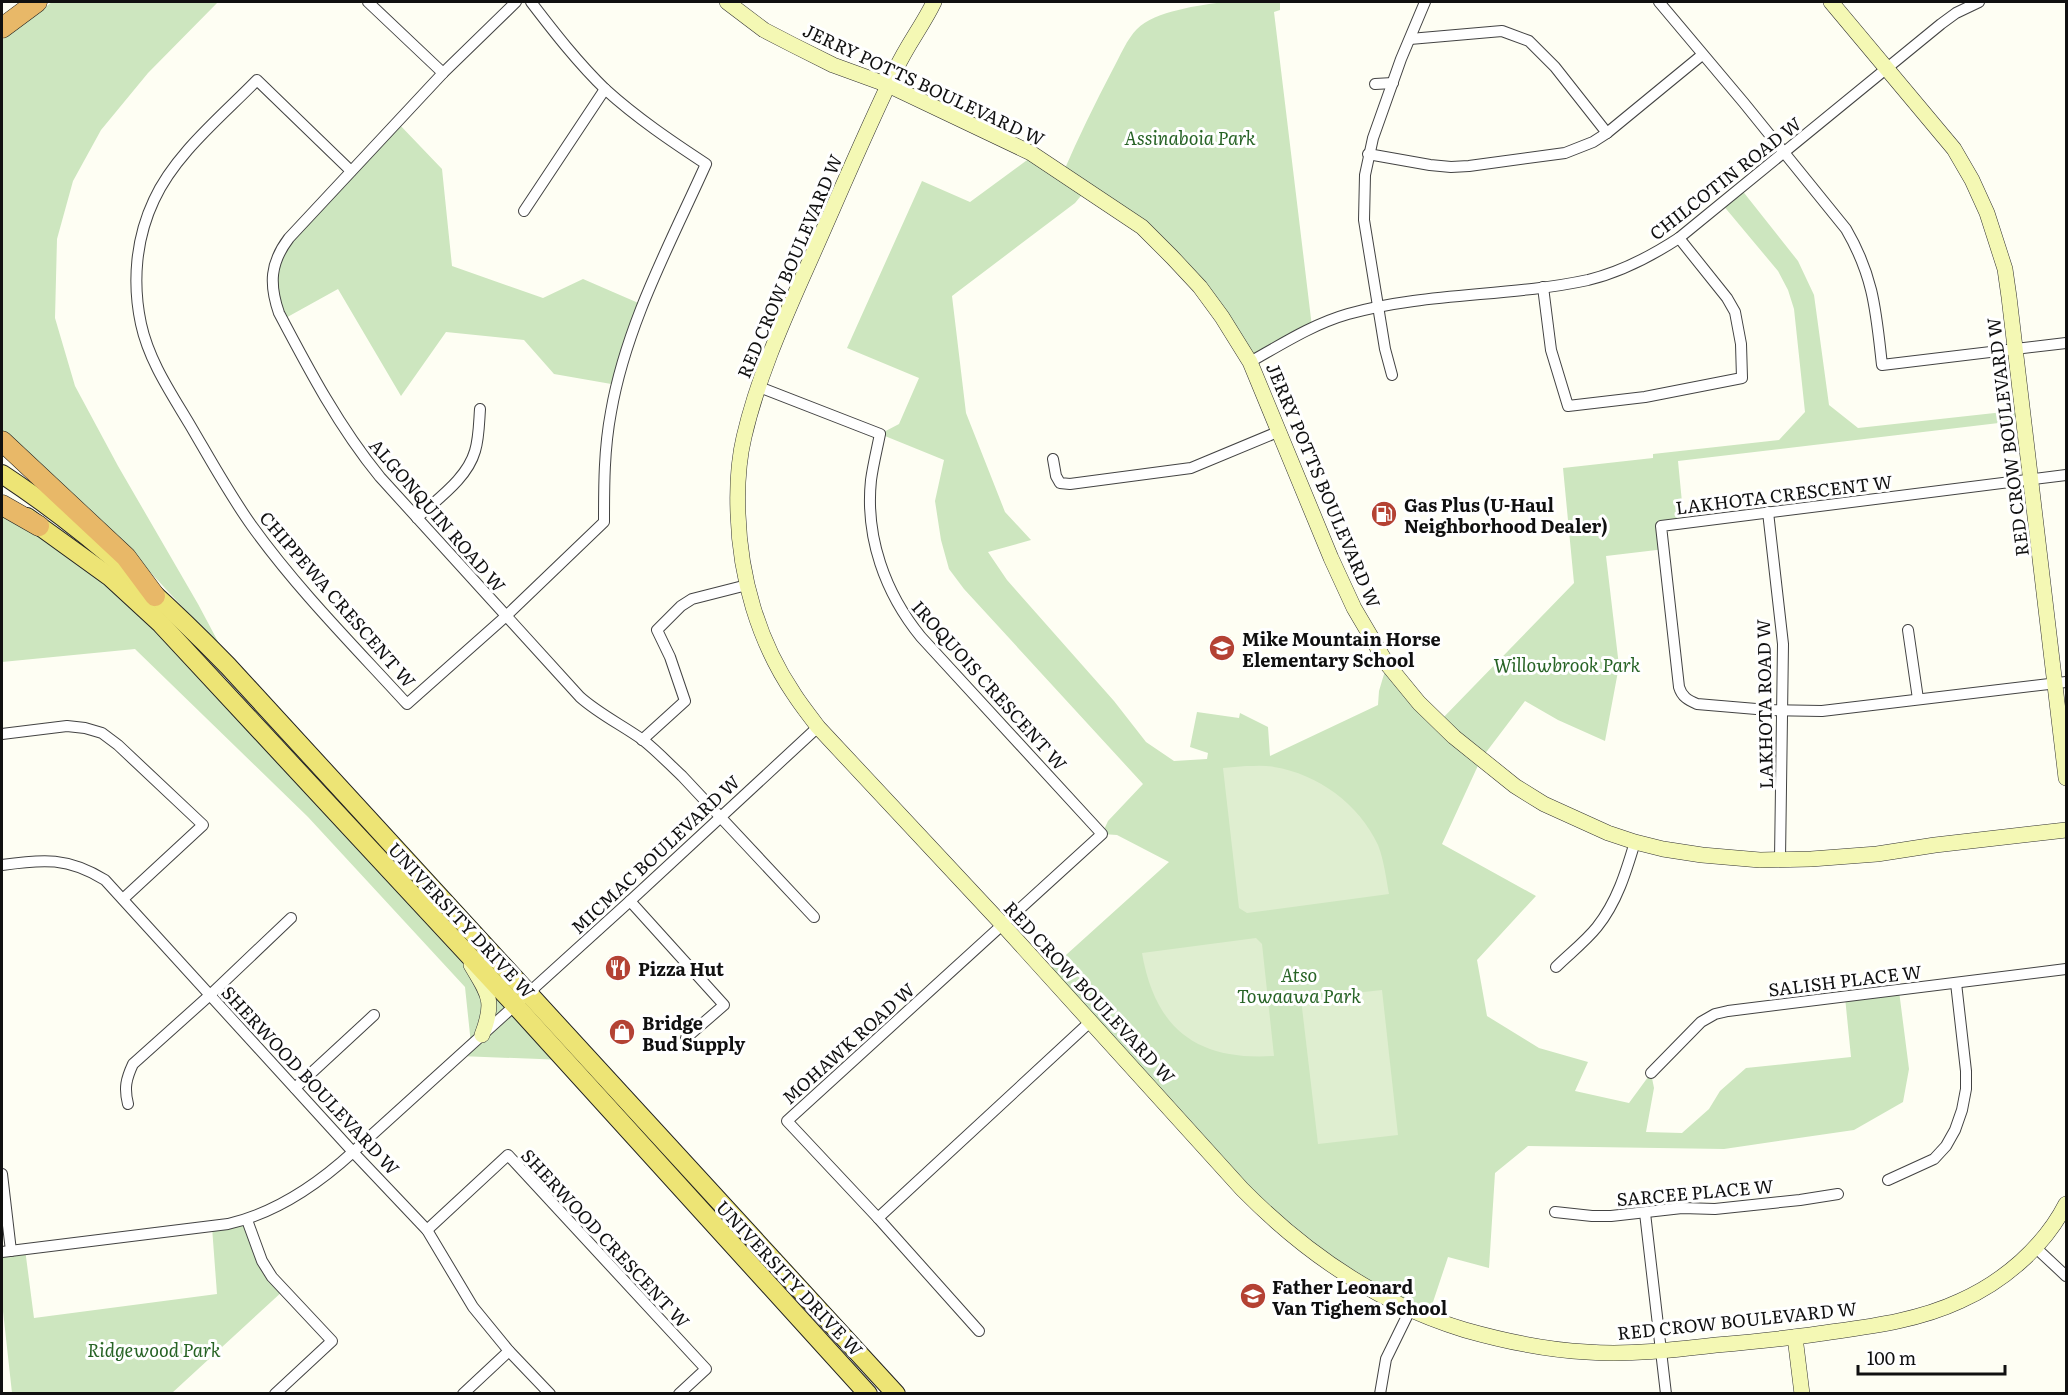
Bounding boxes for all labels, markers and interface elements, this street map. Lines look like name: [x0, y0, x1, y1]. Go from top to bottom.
street label: JERRY POTTS BOULEVARD W: [799, 16, 1050, 152]
street label: CHILCOTIN ROAD W: [1643, 110, 1807, 246]
park label: Assinaboia Park: [1124, 124, 1256, 151]
street label: RED CROW BOULEVARD W: [730, 150, 849, 382]
street label: RED CROW BOULEVARD W: [1979, 316, 2035, 558]
street label: JERRY POTTS BOULEVARD W: [1260, 358, 1388, 612]
street label: ALGONQUIN ROAD W: [363, 432, 513, 598]
street label: LAKHOTA CRESCENT W: [1674, 467, 1894, 521]
place label: Gas Plus (U-Haul Neighborhood Dealer): [1404, 491, 1608, 539]
fuel station icon: Gas Plus (U-Haul Neighborhood Dealer): [1369, 499, 1399, 529]
street label: CHIPPEWA CRESCENT W: [254, 505, 423, 693]
street label: IROQUOIS CRESCENT W: [906, 594, 1074, 776]
street label: LAKHOTA ROAD W: [1749, 618, 1779, 789]
place label: Mike Mountain Horse Elementary School: [1242, 625, 1441, 673]
school or university icon: Mike Mountain Horse Elementary School: [1207, 633, 1237, 663]
park label: Willowbrook Park: [1494, 651, 1640, 678]
street label: MICMAC BOULEVARD W: [564, 768, 746, 940]
street label: UNIVERSITY DRIVE W: [382, 836, 542, 1004]
street label: RED CROW BOULEVARD W: [998, 895, 1182, 1089]
restaurant icon: Pizza Hut: [603, 953, 633, 983]
place label: Pizza Hut: [638, 955, 724, 982]
street label: SALISH PLACE W: [1767, 957, 1924, 1003]
park label: Atso Towaawa Park: [1237, 961, 1361, 1009]
street label: MOHAWK ROAD W: [776, 976, 921, 1110]
street label: SHERWOOD BOULEVARD W: [216, 979, 406, 1181]
place label: Bridge Bud Supply: [642, 1009, 745, 1057]
shop icon: Bridge Bud Supply: [607, 1017, 637, 1047]
street label: SHERWOOD CRESCENT W: [515, 1142, 697, 1334]
street label: SARCEE PLACE W: [1615, 1172, 1775, 1212]
street label: UNIVERSITY DRIVE W: [710, 1194, 870, 1362]
place label: Father Leonard Van Tighem School: [1272, 1273, 1448, 1321]
school or university icon: Father Leonard Van Tighem School: [1238, 1281, 1268, 1311]
street label: RED CROW BOULEVARD W: [1616, 1294, 1858, 1346]
park label: Ridgewood Park: [87, 1336, 221, 1363]
scale bar: [1858, 1338, 2005, 1376]
text: 100 m: [1867, 1344, 1916, 1371]

